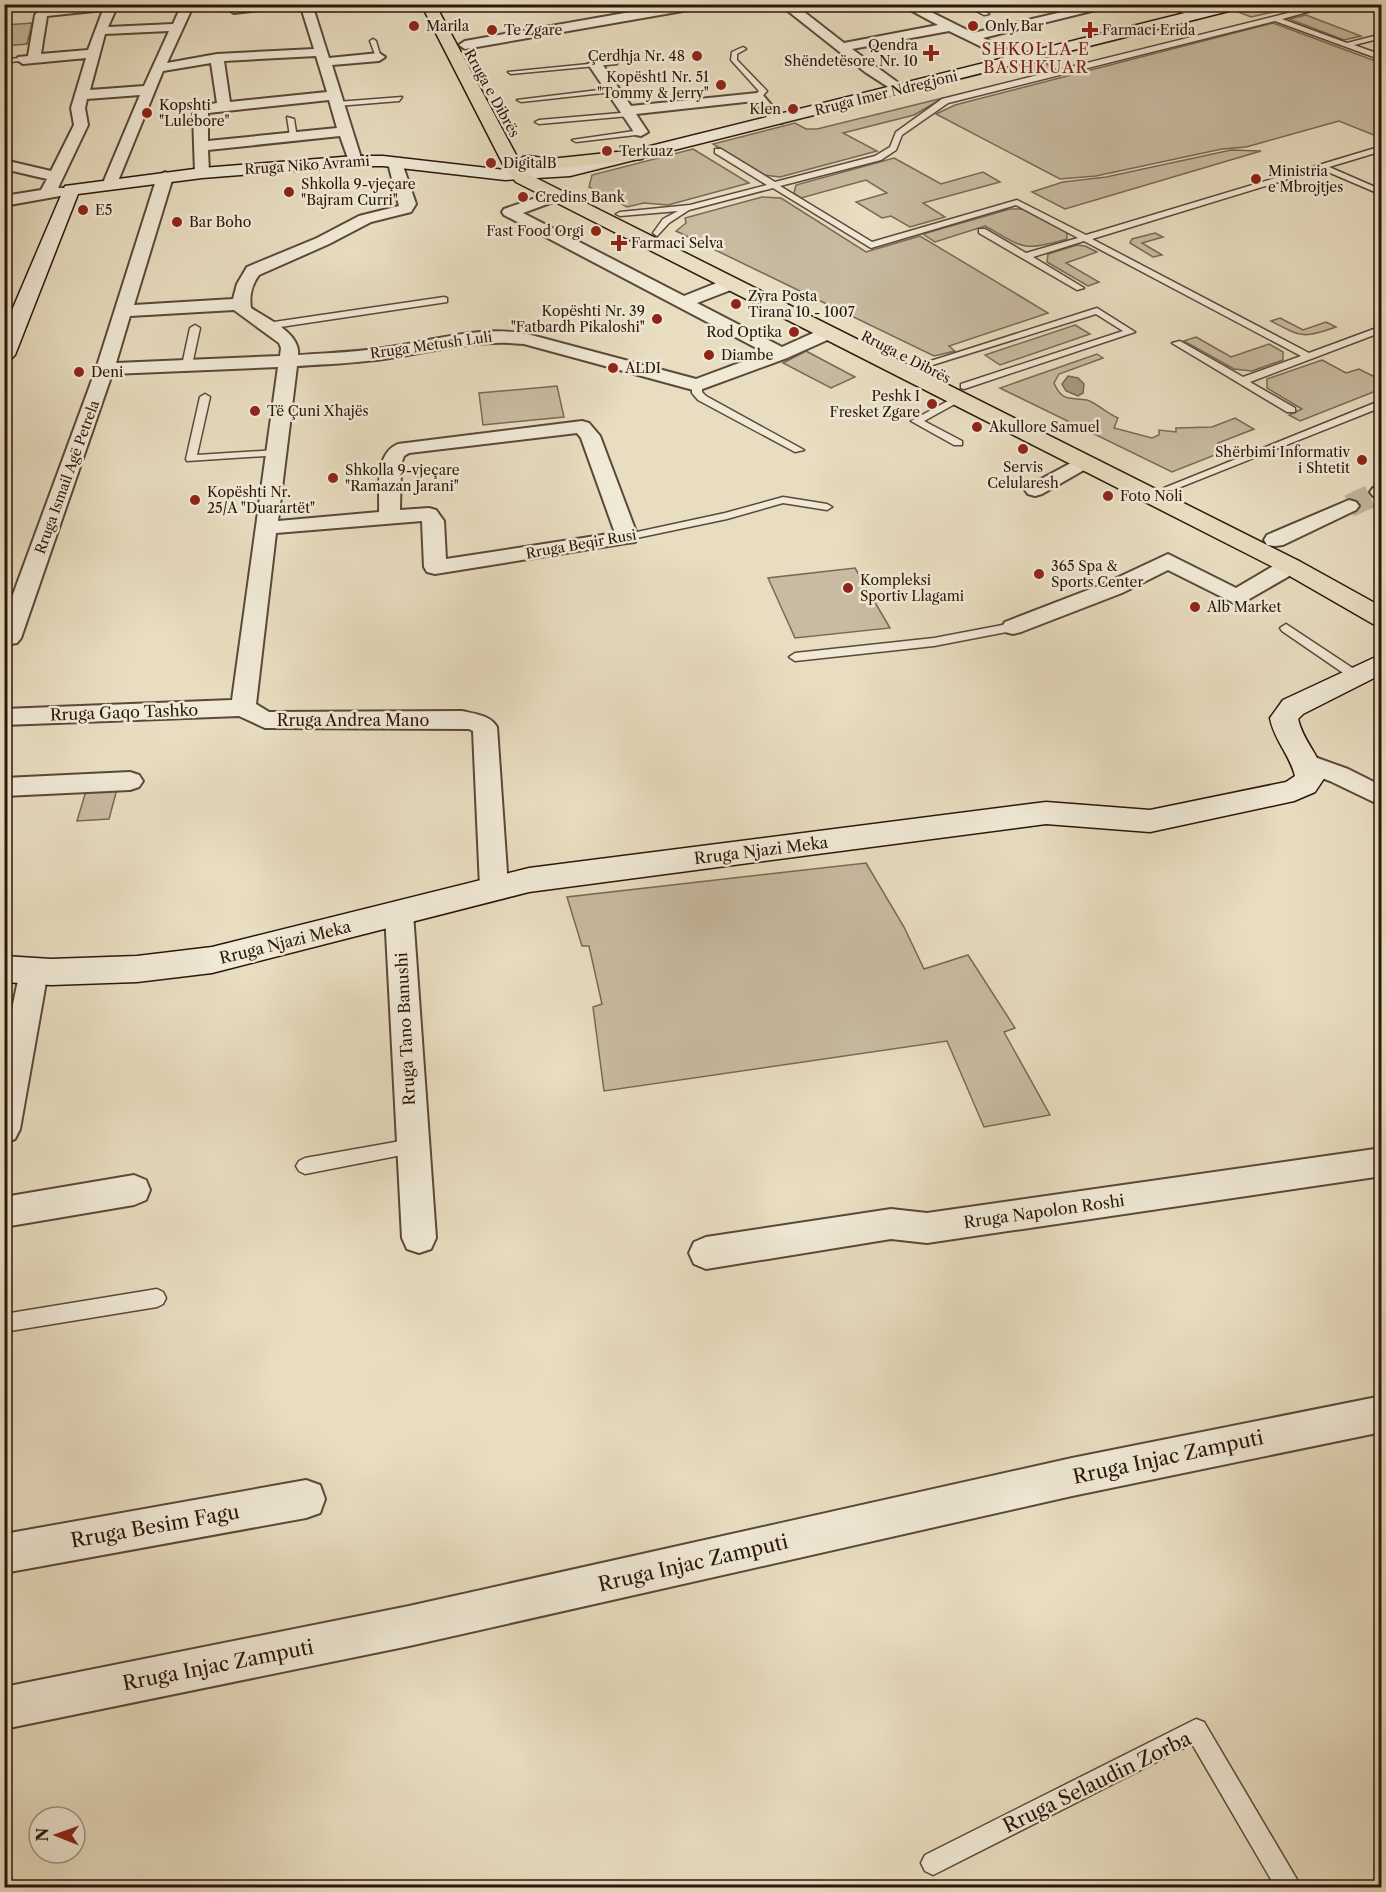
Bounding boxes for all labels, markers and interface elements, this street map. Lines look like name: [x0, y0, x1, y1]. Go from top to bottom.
place label: Marila: [426, 17, 470, 35]
place label: Only Bar: [985, 17, 1044, 35]
marker: Marila: [407, 19, 421, 33]
marker: Only Bar: [966, 19, 980, 33]
place label: Te Zgare: [504, 21, 563, 39]
place label: Farmaci Erida: [1102, 21, 1196, 39]
marker: Te Zgare: [485, 23, 499, 37]
marker: Farmaci Erida: [1083, 23, 1097, 37]
place label: Qendra Shëndetësore Nr. 10: [784, 36, 919, 70]
district label: SHKOLLA E BASHKUAR: [981, 39, 1091, 77]
marker: Qendra Shëndetësore Nr. 10: [922, 44, 940, 62]
street label: Rruga e Dibrës: [460, 46, 524, 140]
place label: Çerdhja Nr. 48: [588, 47, 685, 65]
marker: Çerdhja Nr. 48: [690, 49, 704, 63]
street label: Rruga Imer Ndregjoni: [813, 67, 959, 119]
place label: Kopësht1 Nr. 51 "Tommy & Jerry": [597, 68, 709, 102]
marker: Kopësht1 Nr. 51 "Tommy & Jerry": [714, 78, 728, 92]
place label: Kopshti "Lulebore": [159, 96, 230, 130]
place label: Klen: [749, 100, 781, 118]
marker: Klen: [786, 102, 800, 116]
marker: Kopshti "Lulebore": [140, 106, 154, 120]
place label: Terkuaz: [619, 142, 673, 160]
marker: Terkuaz: [600, 144, 614, 158]
street label: Rruga Niko Avrami: [244, 152, 370, 178]
place label: DigitalB: [503, 154, 557, 172]
marker: DigitalB: [484, 156, 498, 170]
place label: Ministria e Mbrojtjes: [1268, 162, 1343, 196]
marker: Ministria e Mbrojtjes: [1249, 172, 1263, 186]
place label: Shkolla 9-vjeçare "Bajram Curri": [301, 175, 416, 209]
marker: Shkolla 9-vjeçare "Bajram Curri": [282, 185, 296, 199]
place label: Credins Bank: [535, 188, 626, 206]
marker: Credins Bank: [516, 190, 530, 204]
place label: E5: [95, 201, 112, 219]
marker: E5: [76, 203, 90, 217]
place label: Bar Boho: [189, 213, 251, 231]
marker: Bar Boho: [170, 215, 184, 229]
place label: Fast Food Orgi: [486, 222, 584, 240]
marker: Fast Food Orgi: [589, 224, 603, 238]
place label: Farmaci Selva: [631, 234, 724, 252]
marker: Farmaci Selva: [612, 236, 626, 250]
place label: Zyra Posta Tirana 10 - 1007: [748, 287, 855, 321]
marker: Zyra Posta Tirana 10 - 1007: [729, 297, 743, 311]
place label: Kopështi Nr. 39 "Fatbardh Pikaloshi": [511, 302, 645, 336]
marker: Kopështi Nr. 39 "Fatbardh Pikaloshi": [650, 312, 664, 326]
place label: Rod Optika: [706, 323, 783, 341]
marker: Rod Optika: [787, 325, 801, 339]
street label: Rruga e Dibrës: [858, 327, 954, 387]
street label: Rruga Metush Luli: [369, 328, 493, 362]
place label: Diambe: [721, 346, 773, 364]
marker: Diambe: [702, 348, 716, 362]
place label: ALDI: [624, 359, 661, 377]
marker: ALDI: [606, 361, 620, 375]
place label: Deni: [91, 363, 123, 381]
marker: Deni: [72, 365, 86, 379]
place label: Peshk I Fresket Zgare: [830, 387, 920, 421]
street label: Rruga Ismail Agë Petrela: [31, 397, 103, 556]
marker: Peshk I Fresket Zgare: [925, 397, 939, 411]
place label: Të Çuni Xhajës: [267, 402, 369, 420]
marker: Të Çuni Xhajës: [248, 404, 262, 418]
place label: Akullore Samuel: [988, 418, 1100, 436]
marker: Akullore Samuel: [970, 420, 984, 434]
marker: Servis Celularesh: [1016, 442, 1030, 456]
place label: Shërbimi Informativ i Shtetit: [1215, 443, 1350, 477]
marker: Shërbimi Informativ i Shtetit: [1355, 453, 1369, 467]
place label: Servis Celularesh: [987, 458, 1059, 492]
place label: Shkolla 9-vjeçare "Ramazan Jarani": [345, 461, 460, 495]
marker: Shkolla 9-vjeçare "Ramazan Jarani": [326, 471, 340, 485]
place label: Kopështi Nr. 25/A "Duarartët": [207, 483, 315, 517]
place label: Foto Noli: [1120, 487, 1183, 505]
marker: Foto Noli: [1101, 489, 1115, 503]
marker: Kopështi Nr. 25/A "Duarartët": [188, 493, 202, 507]
street label: Rruga Beqir Rusi: [524, 525, 638, 563]
place label: 365 Spa & Sports Center: [1051, 557, 1143, 591]
marker: 365 Spa & Sports Center: [1032, 567, 1046, 581]
place label: Kompleksi Sportiv Llagami: [860, 571, 964, 605]
marker: Kompleksi Sportiv Llagami: [841, 581, 855, 595]
place label: Alb Market: [1206, 598, 1281, 616]
marker: Alb Market: [1188, 600, 1202, 614]
street label: Rruga Gaqo Tashko: [50, 699, 199, 725]
street label: Rruga Andrea Mano: [277, 710, 429, 730]
street label: Rruga Njazi Meka: [693, 832, 830, 868]
street label: Rruga Njazi Meka: [217, 916, 353, 968]
street label: Rruga Tano Banushi: [391, 952, 419, 1106]
street label: Rruga Napolon Roshi: [962, 1190, 1126, 1232]
street label: Rruga Injac Zamputi: [1071, 1425, 1265, 1489]
street label: Rruga Besim Fagu: [69, 1499, 241, 1553]
street label: Rruga Injac Zamputi: [596, 1529, 790, 1597]
street label: Rruga Injac Zamputi: [120, 1635, 316, 1695]
street label: Rruga Selaudin Zorba: [999, 1726, 1195, 1838]
north arrow: [27, 1805, 87, 1865]
text: N: [32, 1828, 52, 1842]

